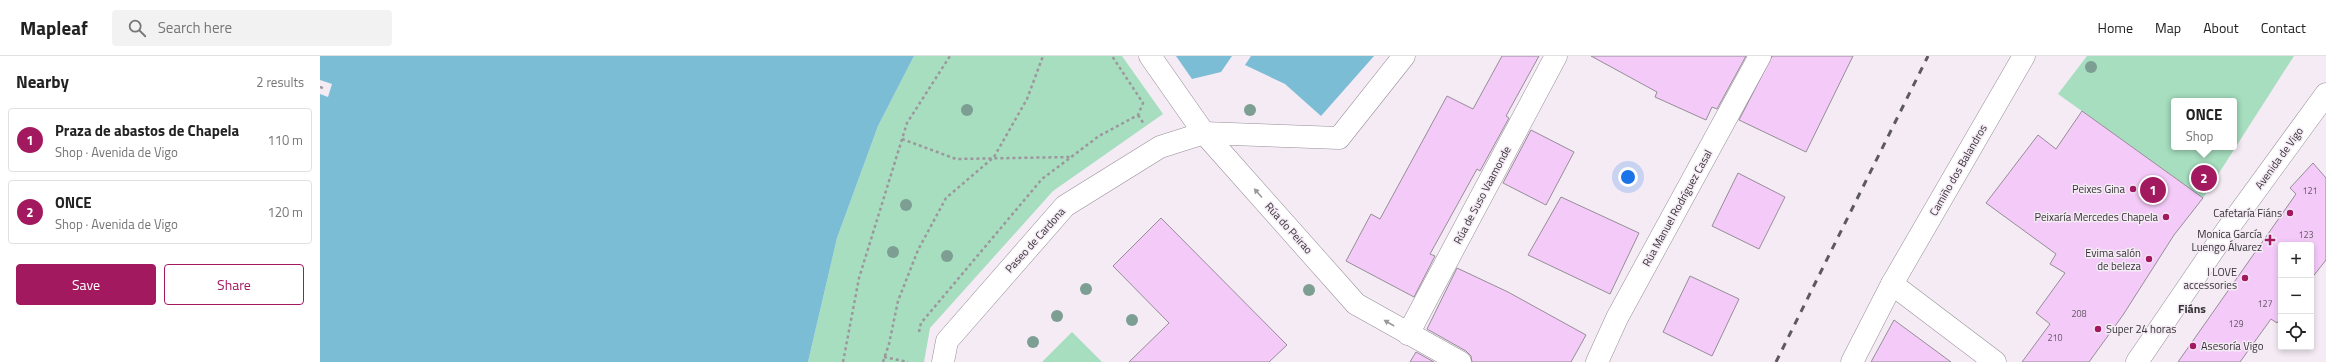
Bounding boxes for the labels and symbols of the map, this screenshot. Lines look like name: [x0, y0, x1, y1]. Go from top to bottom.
street label: Camiño dos Balandros: [1925, 121, 1991, 219]
street label: Avenida de Vigo: [2251, 124, 2307, 192]
street label: Rúa de Suso Vaamonde: [1449, 143, 1515, 247]
street label: Rúa Manuel Rodríguez Casal: [1638, 147, 1716, 269]
pin: 2: [2191, 163, 2217, 193]
your location: [1618, 167, 1638, 187]
pin: 1: [2140, 175, 2166, 205]
place label: Peixes Gina: [2072, 181, 2125, 197]
marker: Peixes Gina: [2128, 184, 2138, 194]
house number: 121: [2302, 184, 2318, 197]
one-way arrow: [1253, 188, 1262, 198]
street label: Rúa do Peirao: [1262, 199, 1317, 257]
street label: Paseo de Cardona: [1001, 203, 1069, 276]
place label: Cafetaría Fiáns: [2213, 205, 2282, 221]
marker: Cafetaría Fiáns: [2285, 208, 2295, 218]
place label: Peixaría Mercedes Chapela: [2035, 209, 2158, 225]
marker: Peixaría Mercedes Chapela: [2161, 212, 2171, 222]
place label: Monica García Luengo Álvarez: [2192, 226, 2262, 255]
house number: 123: [2298, 228, 2314, 241]
marker: Monica García Luengo Álvarez: [2265, 235, 2275, 245]
place label: Evima salón de beleza: [2085, 245, 2141, 274]
marker: Evima salón de beleza: [2144, 254, 2154, 264]
place label: I LOVE accessories: [2184, 264, 2237, 293]
marker: I LOVE accessories: [2240, 273, 2250, 283]
house number: 127: [2257, 297, 2273, 310]
district label: Fiáns: [2178, 299, 2206, 318]
house number: 208: [2071, 307, 2087, 320]
house number: 129: [2228, 317, 2244, 330]
one-way arrow: [1383, 320, 1395, 327]
place label: Super 24 horas: [2106, 321, 2176, 337]
marker: Super 24 horas: [2093, 324, 2103, 334]
house number: 210: [2047, 331, 2063, 344]
place label: Asesoría Vigo: [2201, 338, 2264, 354]
marker: Asesoría Vigo: [2188, 341, 2198, 351]

